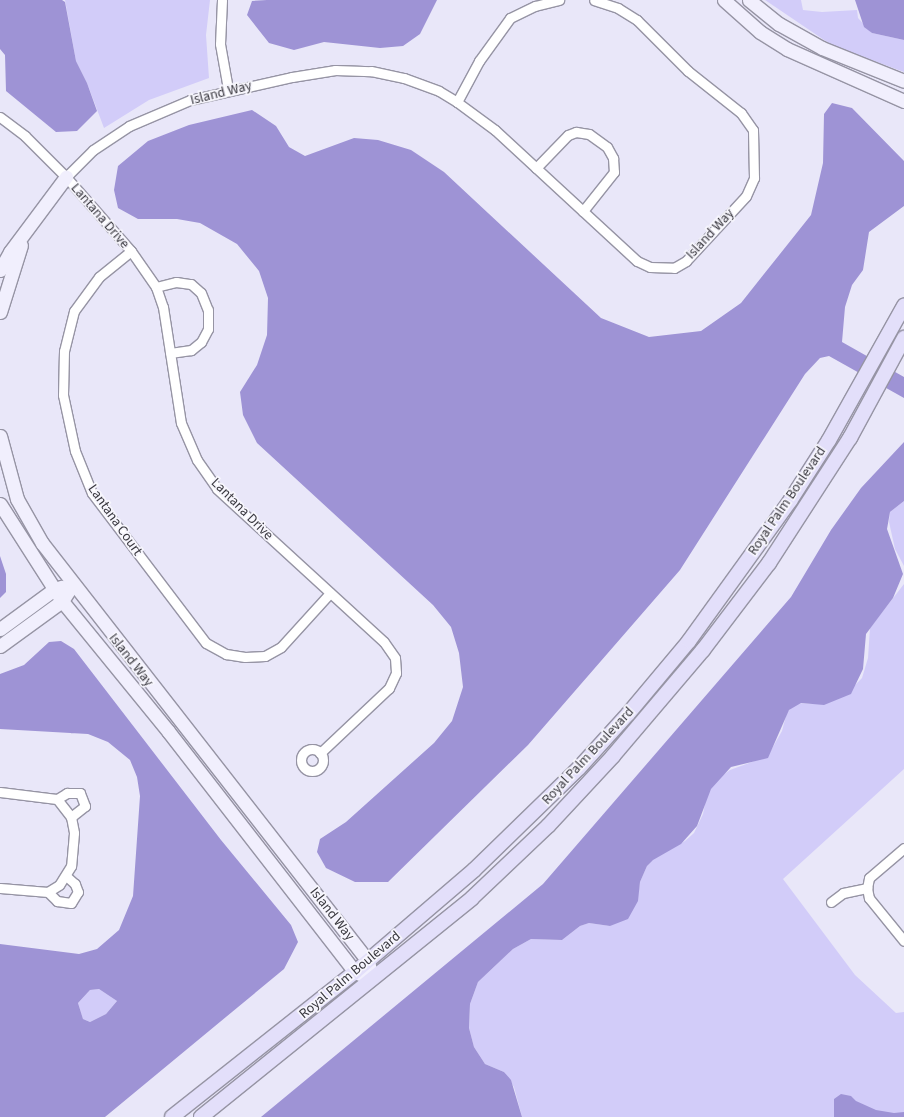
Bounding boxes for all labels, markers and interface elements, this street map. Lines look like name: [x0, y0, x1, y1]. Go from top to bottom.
street label: Island Way: [189, 77, 253, 109]
street label: Lantana Drive: [67, 180, 133, 252]
street label: Island Way: [682, 205, 738, 263]
street label: Royal Palm Boulevard: [744, 444, 830, 558]
street label: Lantana Drive: [207, 474, 277, 544]
street label: Lantana Court: [84, 481, 146, 559]
street label: Island Way: [105, 630, 157, 690]
street label: Royal Palm Boulevard: [538, 704, 638, 808]
street label: Island Way: [306, 884, 358, 944]
street label: Royal Palm Boulevard: [296, 928, 404, 1022]

